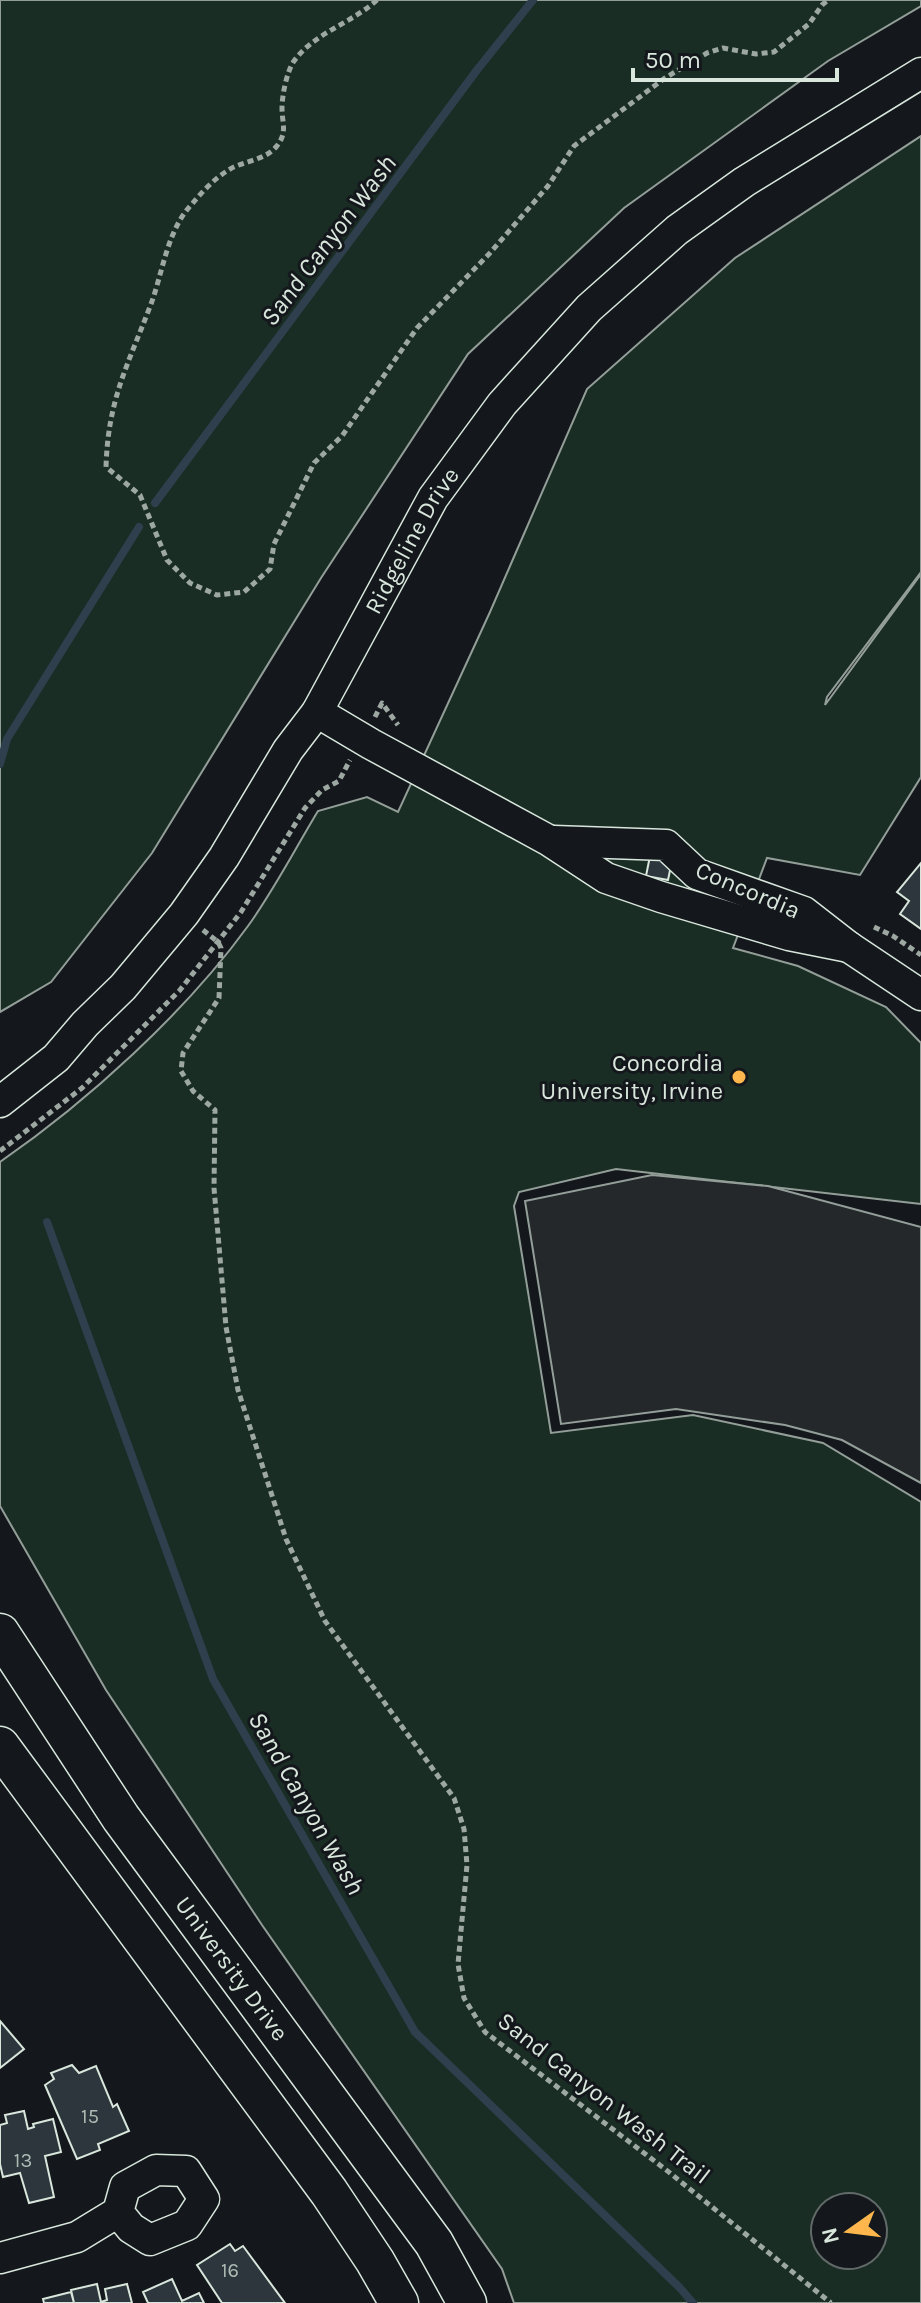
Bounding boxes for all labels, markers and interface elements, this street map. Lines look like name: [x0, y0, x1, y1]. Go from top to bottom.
scale bar: [633, 32, 837, 82]
text: 50 m: [645, 46, 701, 74]
water label: Sand Canyon Wash: [254, 149, 403, 332]
street label: Ridgeline Drive: [359, 462, 465, 619]
street label: Concordia: [691, 855, 805, 925]
place label: Concordia University, Irvine: [541, 1049, 723, 1105]
marker: Concordia University, Irvine: [730, 1068, 748, 1086]
water label: Sand Canyon Wash: [242, 1706, 371, 1900]
street label: University Drive: [170, 1891, 294, 2046]
street label: Sand Canyon Wash Trail: [492, 2006, 716, 2190]
house number: 15: [81, 2105, 99, 2128]
house number: 13: [14, 2149, 32, 2172]
north arrow: [809, 2191, 889, 2271]
text: N: [816, 2225, 845, 2246]
house number: 16: [221, 2259, 239, 2282]

